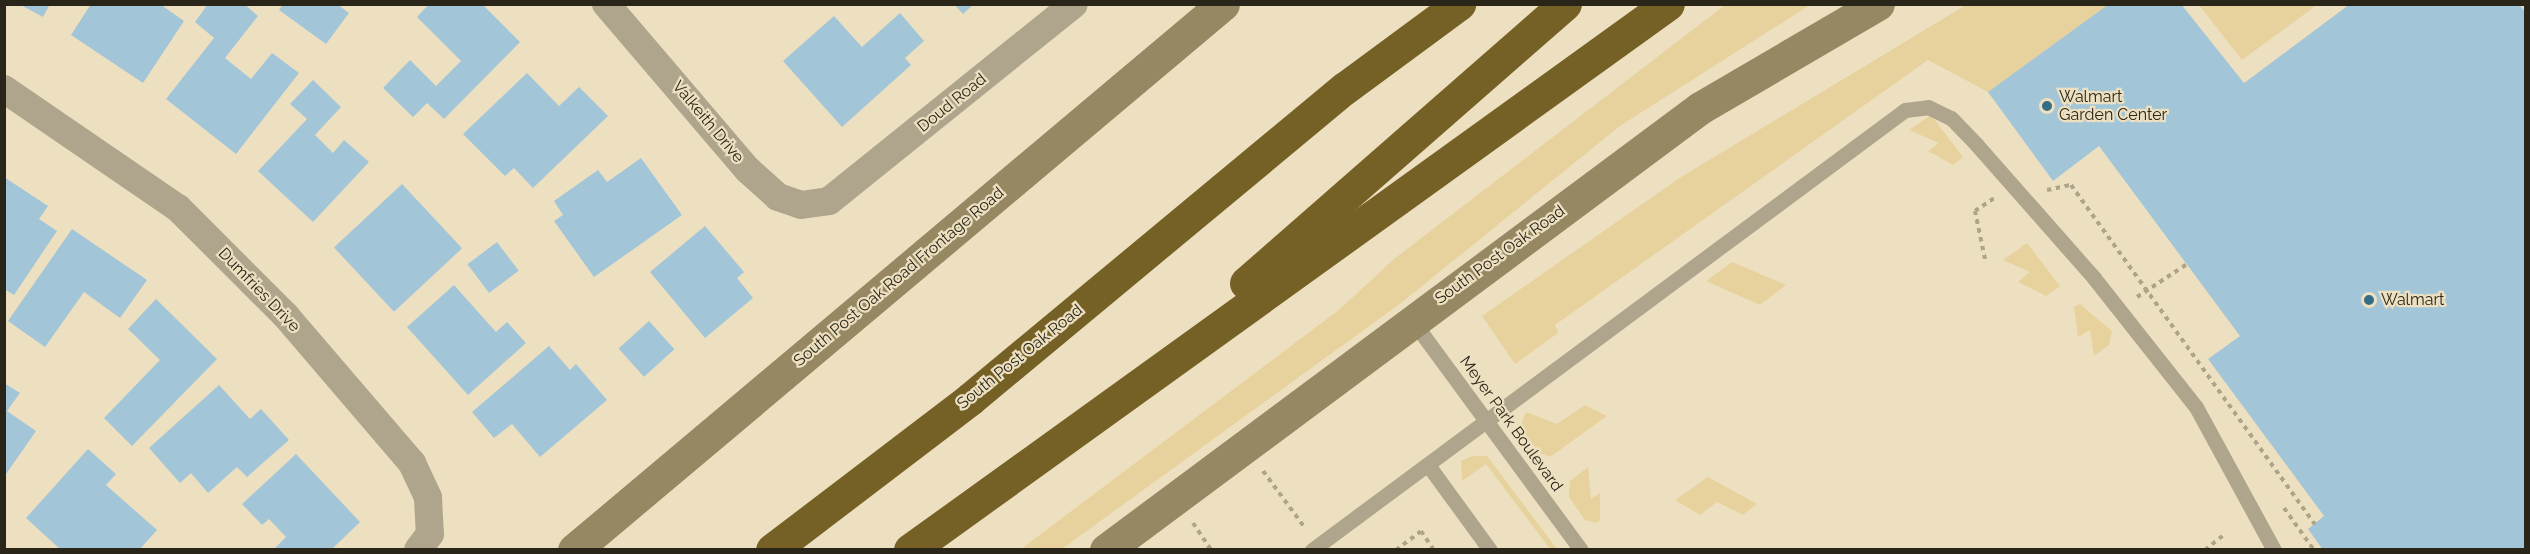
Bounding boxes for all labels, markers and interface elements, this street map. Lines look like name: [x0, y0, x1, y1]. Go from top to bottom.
street label: Doud Road: [914, 69, 990, 137]
street label: Valkeith Drive: [668, 77, 748, 167]
place label: Walmart Garden Center: [2059, 87, 2167, 125]
marker: Walmart Garden Center: [2040, 99, 2054, 113]
street label: South Post Oak Road Frontage Road: [790, 183, 1008, 371]
street label: South Post Oak Road: [1431, 202, 1569, 308]
street label: Dumfries Drive: [214, 244, 304, 336]
place label: Walmart: [2381, 290, 2444, 310]
marker: Walmart: [2362, 293, 2376, 307]
street label: South Post Oak Road: [953, 301, 1087, 413]
street label: Meyer Park Boulevard: [1455, 352, 1567, 496]

